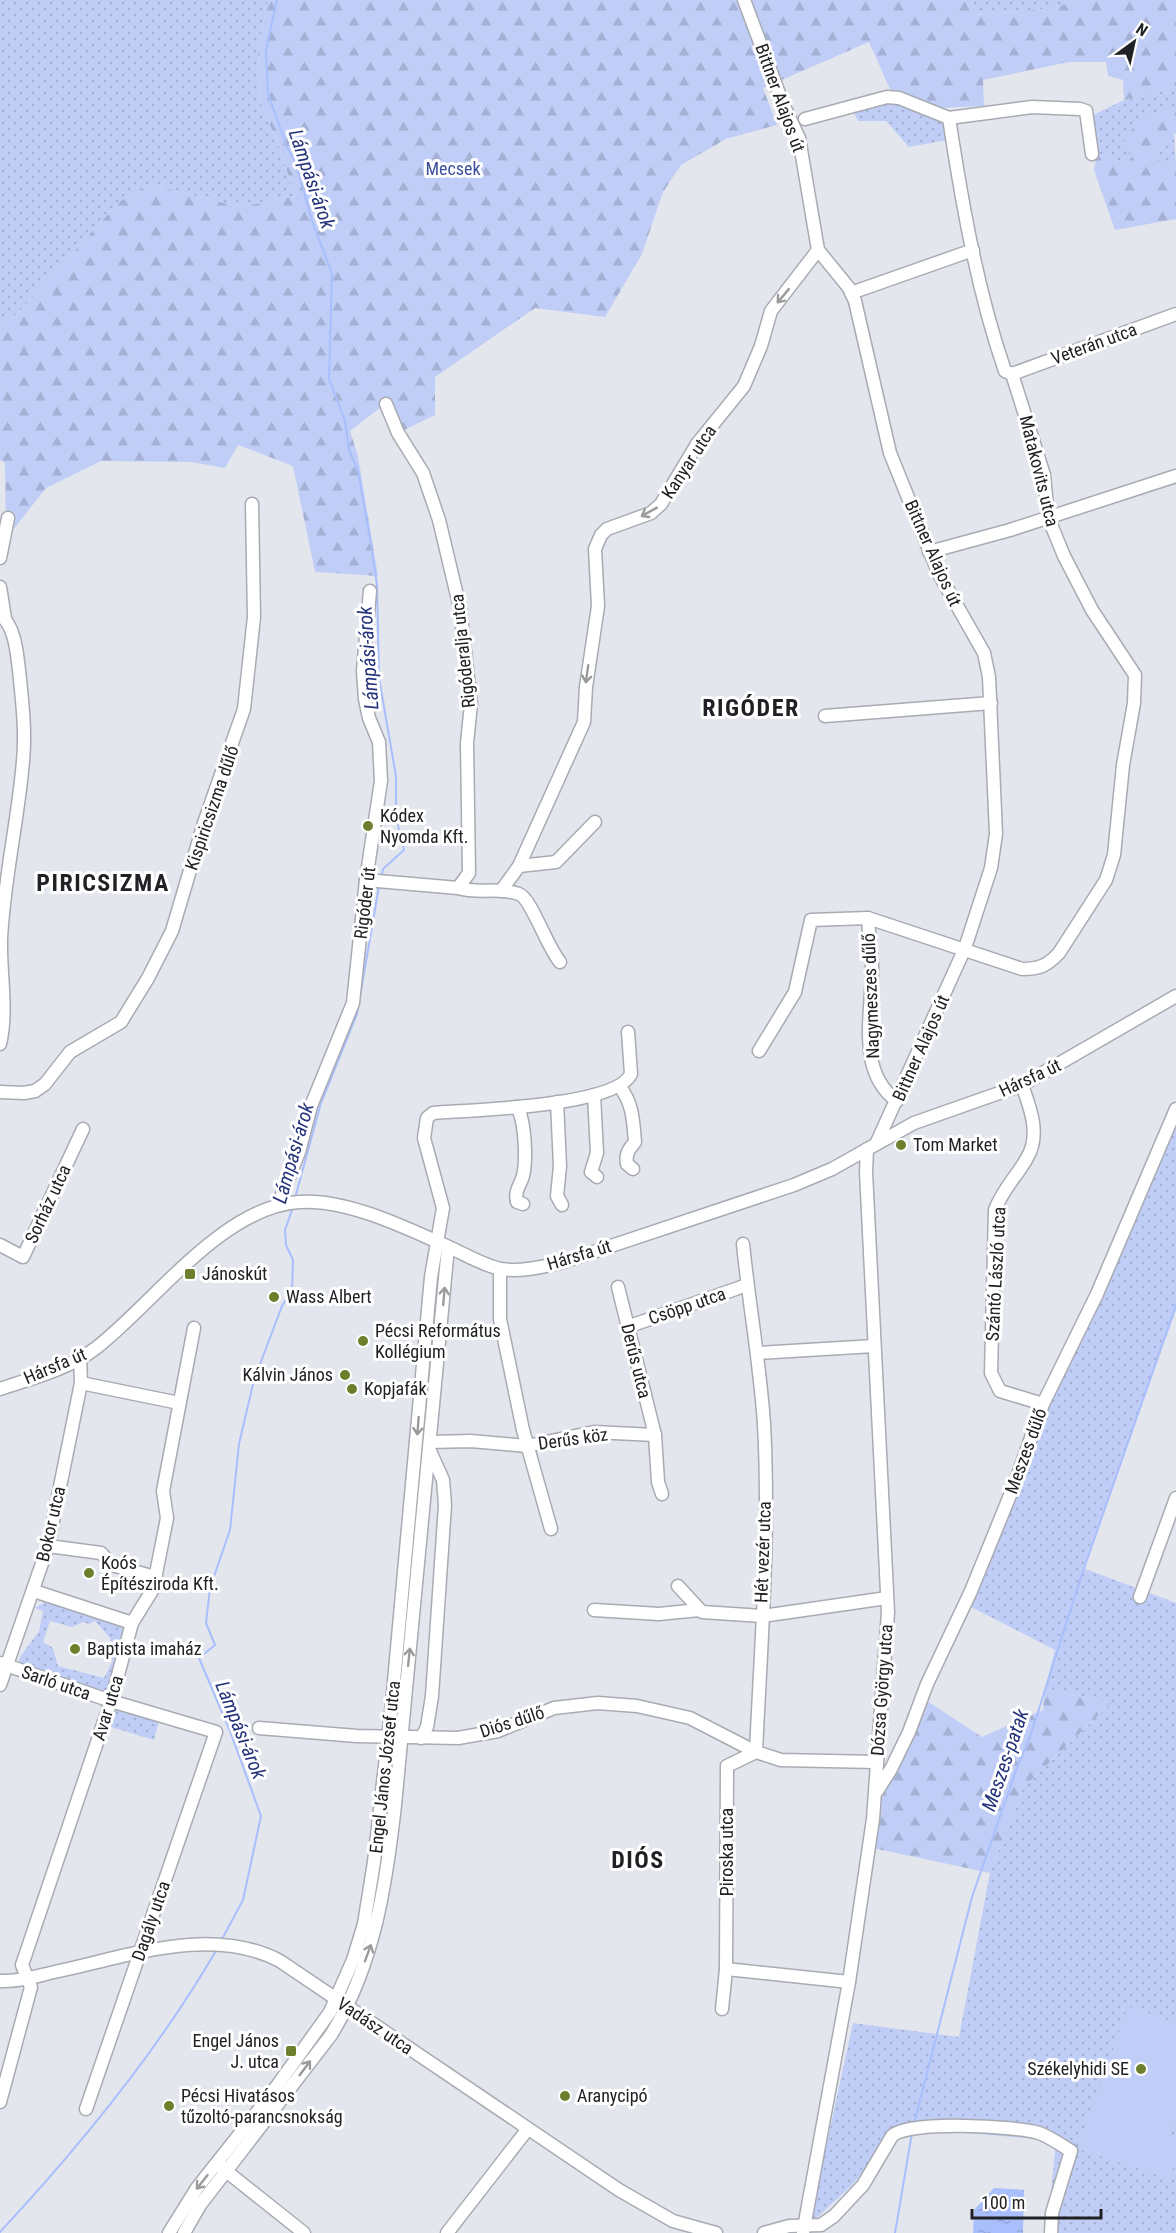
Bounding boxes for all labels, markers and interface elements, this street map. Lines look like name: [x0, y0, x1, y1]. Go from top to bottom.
north arrow: [1104, 12, 1164, 72]
text: N: [1133, 19, 1151, 40]
street label: Bittner Alajos út: [751, 41, 810, 155]
water label: Lámpási-árok: [284, 126, 341, 233]
park label: Mecsek: [425, 158, 481, 179]
one-way arrow: [776, 288, 789, 304]
street label: Veterán utca: [1048, 318, 1139, 369]
street label: Matakovits utca: [1016, 413, 1063, 529]
street label: Kanyar utca: [657, 421, 720, 503]
street label: Bittner Alajos út: [901, 496, 966, 609]
one-way arrow: [641, 506, 658, 518]
street label: Rigóderalja utca: [446, 593, 479, 709]
water label: Lámpási-árok: [352, 604, 384, 711]
one-way arrow: [582, 663, 593, 683]
district label: RIGÓDER: [702, 694, 800, 722]
street label: Kispiricsizma dűlő: [180, 743, 243, 873]
place label: Kódex Nyomda Kft.: [380, 805, 468, 847]
marker: Kódex Nyomda Kft.: [361, 819, 375, 833]
street label: Rigóder út: [350, 866, 379, 940]
district label: PIRICSIZMA: [36, 869, 170, 897]
street label: Nagymeszes dűlő: [858, 933, 883, 1059]
street label: Bittner Alajos út: [888, 991, 953, 1104]
street label: Hársfa út: [995, 1054, 1064, 1101]
water label: Lámpási-árok: [267, 1099, 319, 1206]
place label: Tom Market: [913, 1134, 998, 1155]
marker: Tom Market: [894, 1138, 908, 1152]
street label: Sorház utca: [20, 1161, 75, 1246]
street label: Szántó László utca: [981, 1206, 1010, 1342]
street label: Hársfa út: [544, 1235, 613, 1274]
place label: Jánoskút: [202, 1263, 267, 1284]
marker: Jánoskút: [183, 1267, 197, 1281]
street label: Csöpp utca: [645, 1283, 728, 1329]
place label: Wass Albert: [286, 1286, 372, 1307]
one-way arrow: [438, 1286, 449, 1306]
marker: Wass Albert: [267, 1290, 281, 1304]
place label: Pécsi Református Kollégium: [375, 1320, 501, 1362]
street label: Derűs utca: [617, 1321, 656, 1400]
marker: Pécsi Református Kollégium: [356, 1334, 370, 1348]
street label: Hársfa út: [20, 1343, 89, 1388]
place label: Kálvin János: [242, 1364, 333, 1385]
marker: Kálvin János: [338, 1368, 352, 1382]
place label: Kopjafák: [364, 1378, 427, 1399]
marker: Kopjafák: [345, 1382, 359, 1396]
street label: Meszes dűlő: [1000, 1405, 1051, 1497]
one-way arrow: [412, 1415, 423, 1435]
street label: Derűs köz: [537, 1423, 609, 1454]
street label: Bokor utca: [32, 1484, 69, 1564]
street label: Hét vezér utca: [750, 1501, 775, 1603]
place label: Koós Építésziroda Kft.: [101, 1552, 219, 1594]
marker: Koós Építésziroda Kft.: [82, 1566, 96, 1580]
street label: Dózsa György utca: [866, 1623, 897, 1756]
place label: Baptista imaház: [87, 1638, 202, 1659]
marker: Baptista imaház: [68, 1642, 82, 1656]
one-way arrow: [404, 1647, 415, 1667]
street label: Sarló utca: [19, 1661, 93, 1704]
street label: Avar utca: [88, 1673, 127, 1743]
water label: Lámpási-árok: [210, 1677, 272, 1784]
street label: Engel János József utca: [365, 1680, 404, 1854]
street label: Diós dűlő: [477, 1701, 547, 1742]
water label: Meszes-patak: [976, 1705, 1034, 1814]
street label: Piroska utca: [716, 1808, 737, 1896]
district label: DIÓS: [611, 1846, 665, 1874]
street label: Dagály utca: [127, 1878, 174, 1964]
one-way arrow: [364, 1945, 375, 1963]
street label: Vadász utca: [333, 1993, 417, 2059]
place label: Engel János J. utca: [192, 2030, 279, 2072]
marker: Engel János J. utca: [284, 2044, 298, 2058]
place label: Székelyhidi SE: [1027, 2058, 1129, 2079]
one-way arrow: [299, 2060, 312, 2076]
marker: Székelyhidi SE: [1134, 2062, 1148, 2076]
place label: Pécsi Hivatásos tűzoltó-parancsnokság: [181, 2085, 343, 2127]
place label: Aranycipó: [577, 2085, 648, 2106]
marker: Aranycipó: [558, 2089, 572, 2103]
marker: Pécsi Hivatásos tűzoltó-parancsnokság: [162, 2099, 176, 2113]
one-way arrow: [195, 2174, 208, 2190]
scale bar: [972, 2182, 1101, 2220]
text: 100 m: [981, 2192, 1025, 2213]

